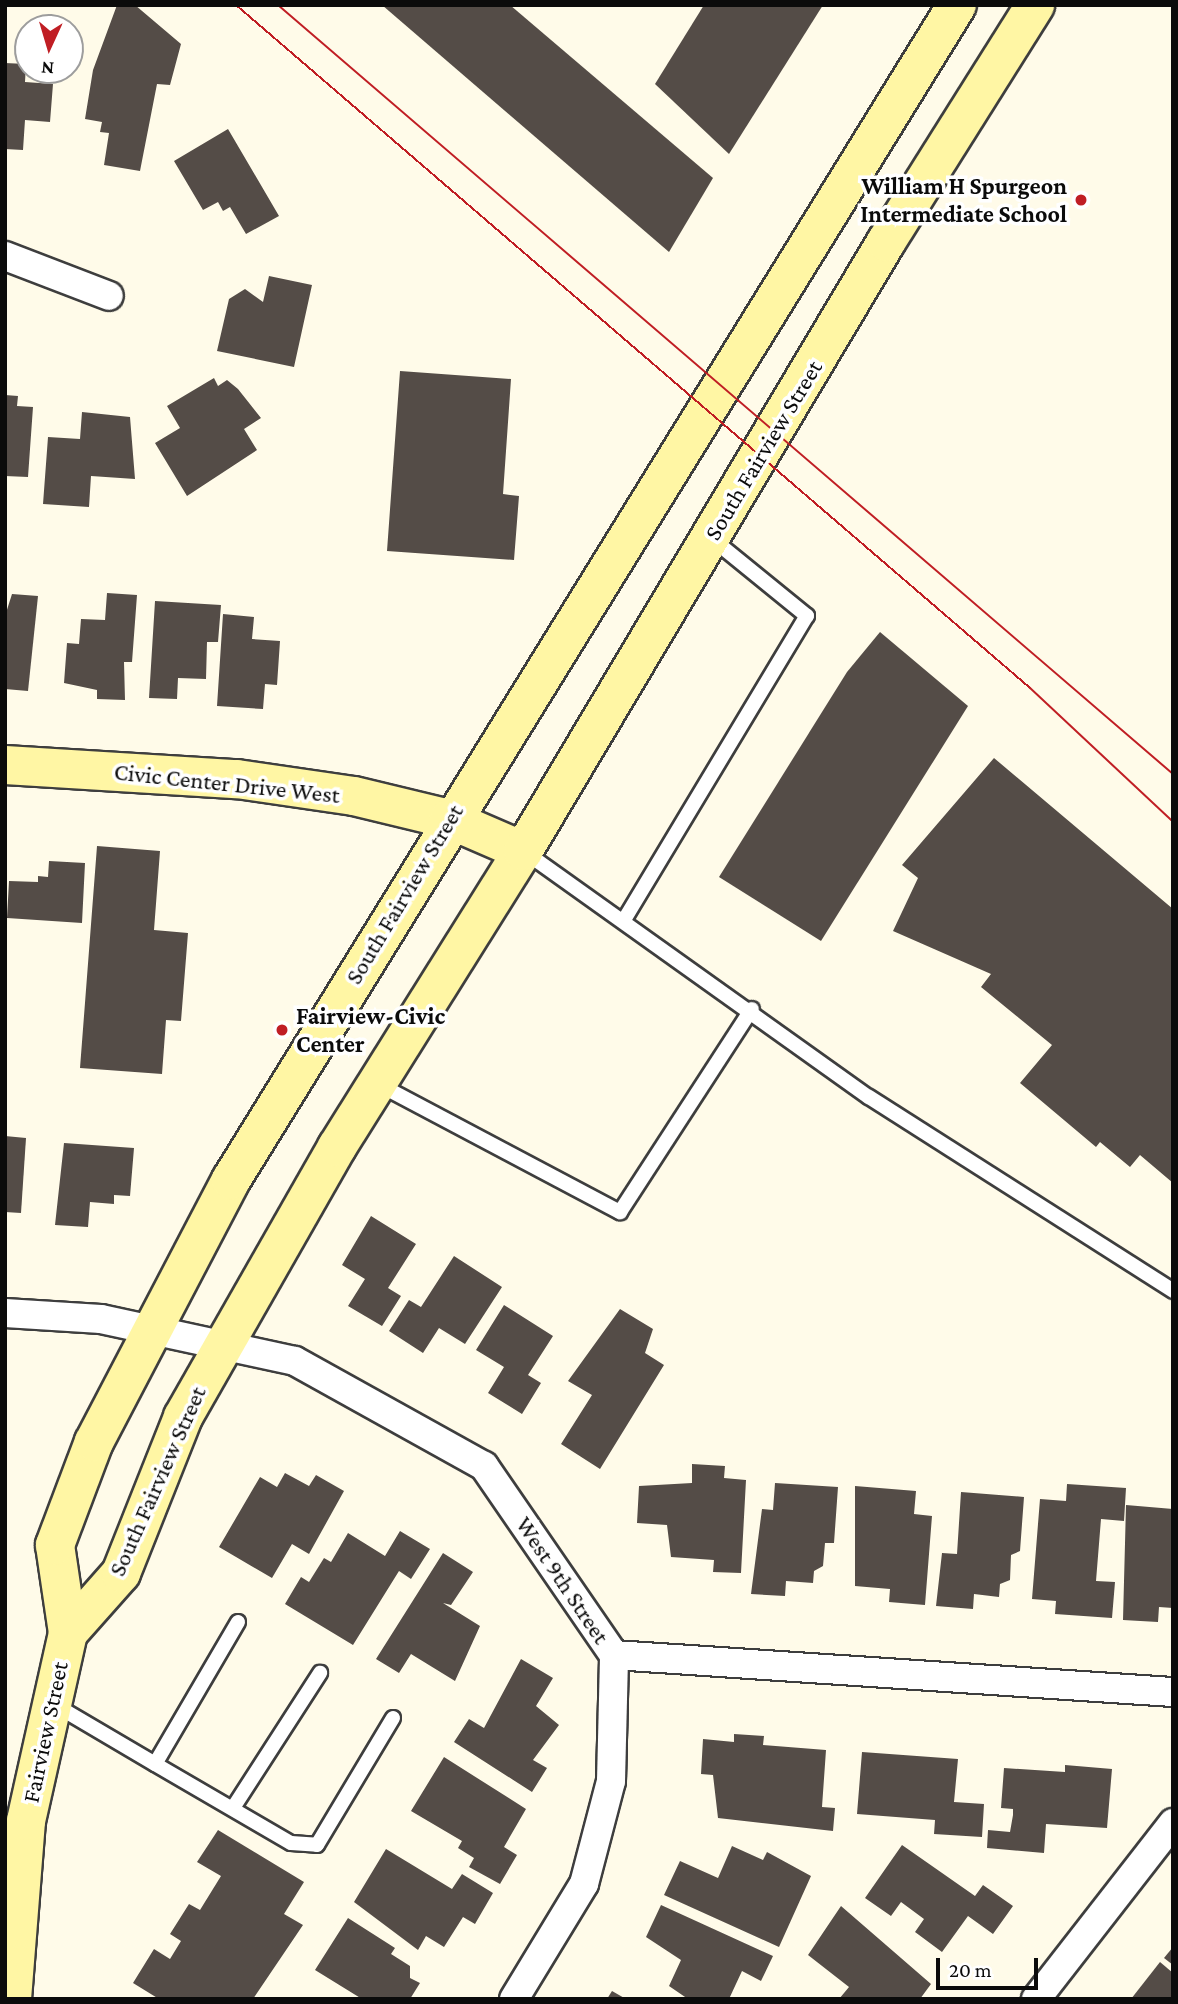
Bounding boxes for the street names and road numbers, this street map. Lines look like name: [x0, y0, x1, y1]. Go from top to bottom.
street label: South Fairview Street: [698, 355, 828, 545]
street label: Civic Center Drive West: [113, 757, 341, 809]
street label: South Fairview Street: [339, 799, 469, 989]
street label: South Fairview Street: [102, 1382, 212, 1580]
street label: West 9th Street: [510, 1511, 616, 1649]
street label: Fairview Street: [16, 1659, 74, 1805]

